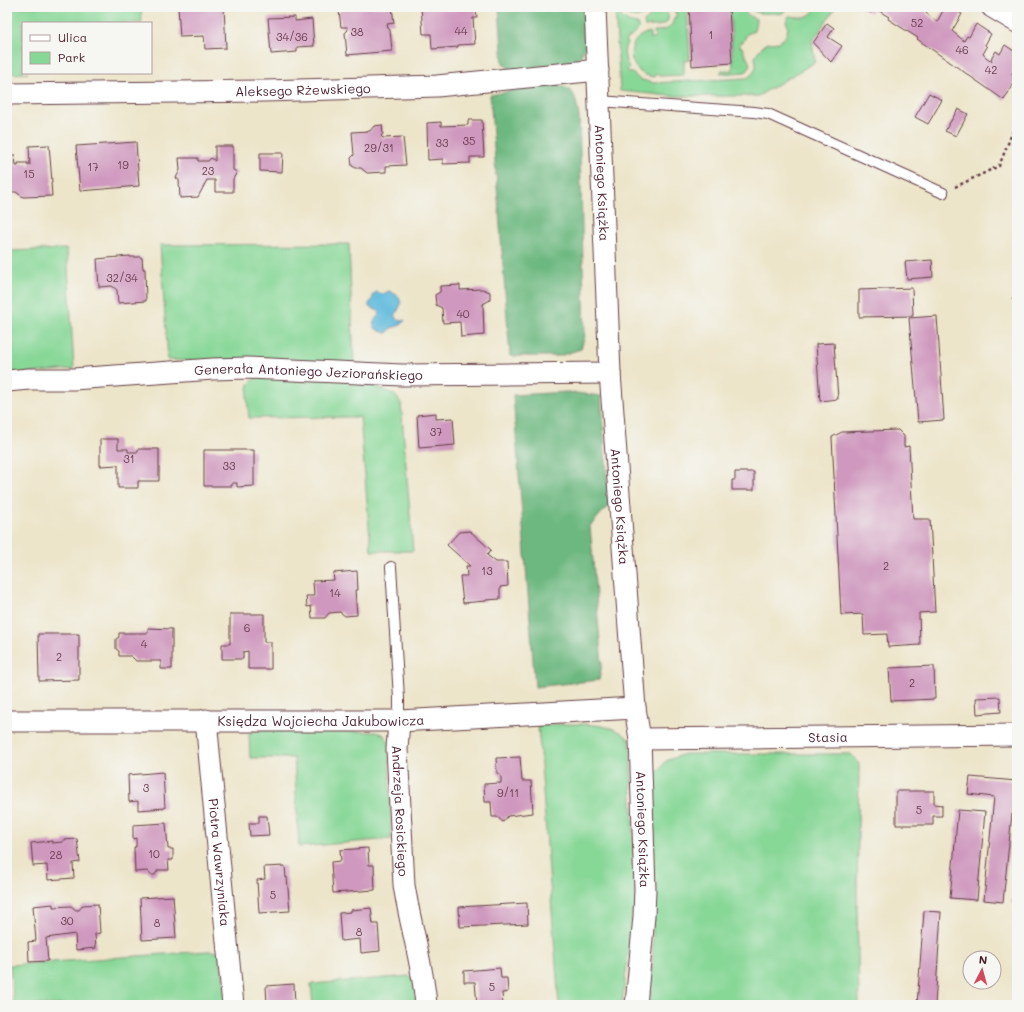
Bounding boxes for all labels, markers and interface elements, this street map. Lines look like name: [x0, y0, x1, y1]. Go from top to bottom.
house number: 52: [911, 15, 923, 30]
legend: [22, 22, 152, 74]
house number: 44: [455, 23, 468, 38]
house number: 38: [350, 24, 364, 39]
house number: 1: [709, 27, 713, 42]
text: Ulica: [58, 29, 87, 45]
house number: 34/36: [276, 29, 308, 44]
house number: 46: [955, 42, 969, 57]
text: Park: [58, 49, 85, 65]
house number: 42: [985, 62, 997, 77]
street label: Aleksego Rżewskiego: [235, 79, 371, 99]
street label: Antoniego Książka: [592, 124, 614, 242]
house number: 35: [463, 133, 475, 148]
house number: 33: [436, 135, 449, 150]
house number: 29/31: [364, 140, 394, 155]
house number: 19: [117, 157, 129, 172]
house number: 17: [87, 159, 99, 174]
house number: 23: [202, 163, 215, 178]
house number: 15: [23, 166, 35, 181]
house number: 32/34: [106, 270, 138, 285]
house number: 40: [456, 306, 470, 321]
street label: Generała Antoniego Jeziorańskiego: [194, 359, 423, 383]
house number: 37: [430, 424, 442, 439]
street label: Antoniego Książka: [608, 447, 633, 565]
house number: 31: [123, 451, 135, 466]
house number: 33: [223, 458, 236, 473]
house number: 2: [883, 558, 889, 573]
house number: 13: [481, 563, 493, 578]
house number: 14: [329, 585, 341, 600]
house number: 6: [244, 620, 250, 635]
house number: 4: [141, 636, 148, 651]
house number: 2: [56, 649, 62, 664]
house number: 2: [909, 675, 915, 690]
street label: Księdza Wojciecha Jakubowicza: [218, 711, 425, 729]
street label: Stasia: [808, 728, 848, 745]
street label: Andrzeja Rosickiego: [389, 745, 413, 877]
street label: Antoniego Książka: [633, 771, 654, 888]
house number: 3: [143, 780, 150, 795]
house number: 9/11: [497, 785, 519, 800]
street label: Piotra Wawrzyniaka: [205, 797, 235, 927]
house number: 5: [916, 802, 922, 817]
house number: 10: [148, 846, 160, 861]
house number: 28: [50, 847, 63, 862]
house number: 5: [270, 887, 276, 902]
house number: 30: [60, 913, 74, 928]
house number: 8: [154, 915, 161, 930]
house number: 8: [356, 924, 363, 939]
north arrow: [962, 950, 1002, 990]
text: N: [978, 952, 988, 967]
house number: 5: [489, 979, 495, 994]

